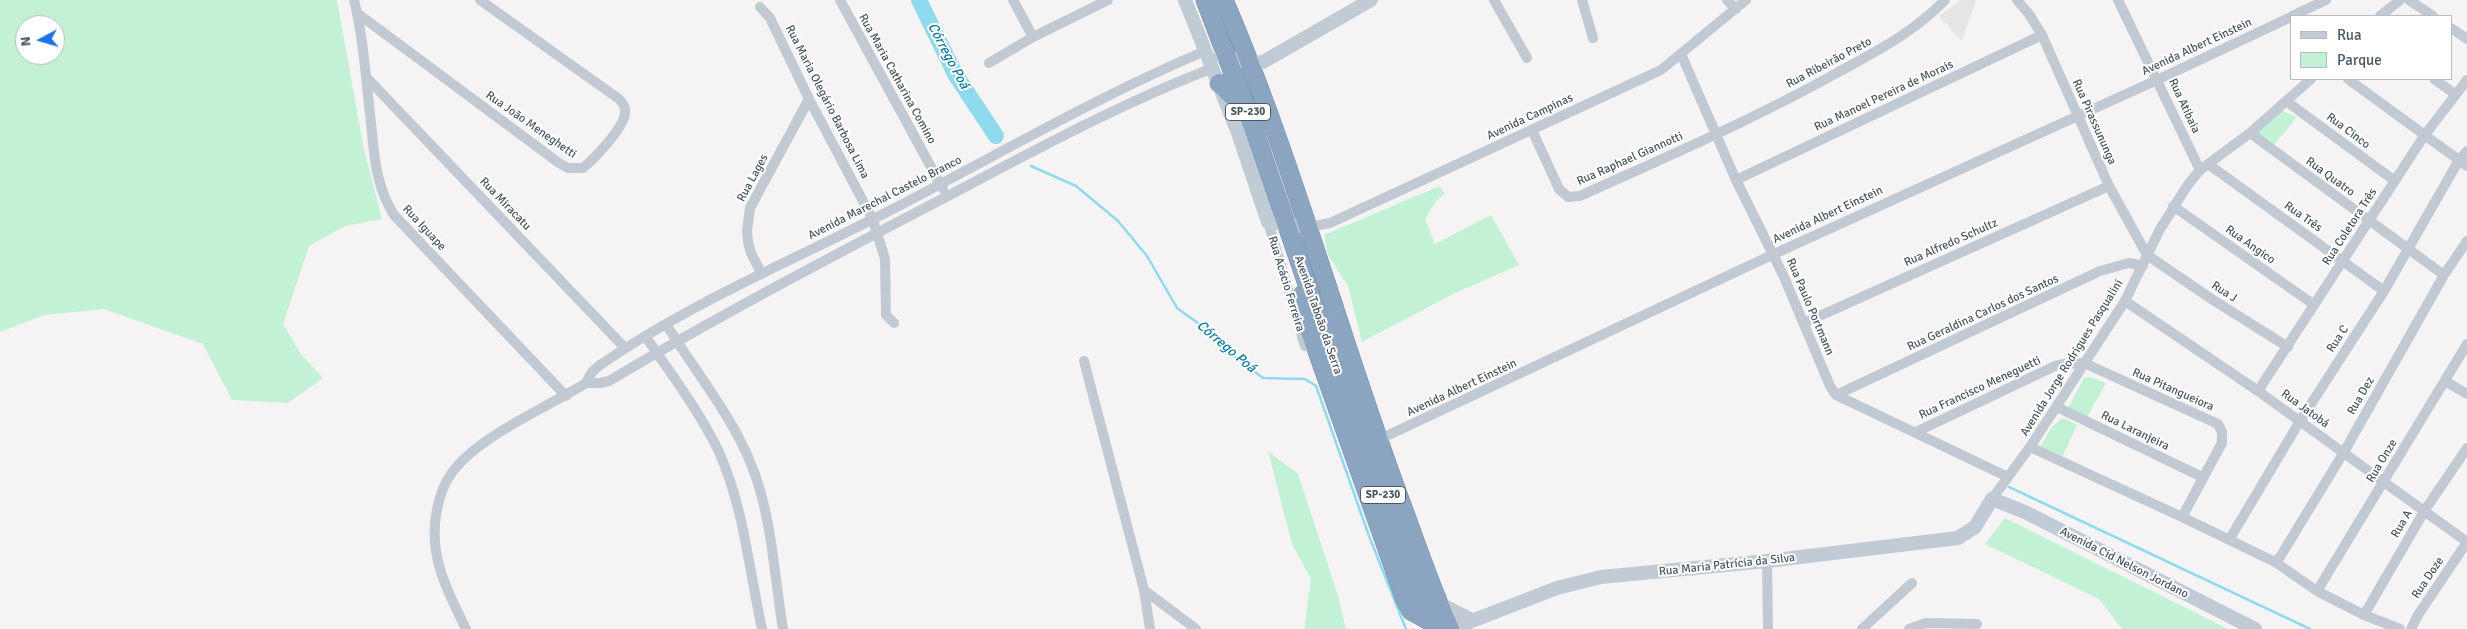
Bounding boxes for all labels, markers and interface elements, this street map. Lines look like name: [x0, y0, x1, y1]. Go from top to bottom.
street label: Rua Maria Catharina Comino: [855, 11, 939, 147]
north arrow: [15, 15, 65, 65]
street label: Avenida Albert Einstein: [2140, 15, 2254, 79]
legend: [2290, 15, 2452, 80]
water label: Córrego Poá: [924, 20, 972, 92]
street label: Rua Maria Olegário Barbosa Lima: [782, 23, 872, 181]
text: Rua: [2337, 26, 2362, 44]
street label: Rua Ribeirão Preto: [1784, 34, 1874, 92]
text: N: [17, 36, 35, 47]
text: Parque: [2337, 51, 2382, 69]
street label: Rua Manoel Pereira de Morais: [1812, 57, 1956, 135]
street label: Rua Atibaia: [2165, 76, 2203, 136]
street label: Rua Pirassununga: [2069, 77, 2119, 167]
street label: Rua João Meneghetti: [483, 88, 579, 162]
street label: Avenida Campinas: [1485, 91, 1575, 143]
road number: SP-230: [1226, 104, 1270, 120]
street label: Rua Cinco: [2323, 110, 2373, 152]
street label: Rua Raphael Giannotti: [1575, 129, 1685, 189]
street label: Rua Lages: [734, 152, 772, 204]
street label: Avenida Marechal Castelo Branco: [806, 153, 964, 243]
street label: Rua Quatro: [2303, 154, 2357, 200]
street label: Rua Miracatu: [476, 175, 534, 233]
street label: Avenida Albert Einstein: [1771, 183, 1885, 247]
street label: Rua Coletora Três: [2320, 186, 2380, 268]
street label: Rua Três: [2281, 199, 2325, 235]
street label: Rua Iguape: [399, 202, 449, 254]
street label: Rua Alfredo Schultz: [1902, 216, 2000, 270]
street label: Rua Angico: [2222, 223, 2278, 267]
street label: Rua Acácio Ferreira: [1265, 234, 1307, 334]
street label: Avenida Taboão da Serra: [1291, 254, 1345, 376]
street label: Rua Paulo Portmann: [1783, 256, 1837, 358]
street label: Rua Geraldina Carlos dos Santos: [1905, 272, 2061, 354]
street label: Avenida Jorge Rodrigues Pasqualini: [2018, 277, 2126, 439]
street label: Rua J: [2208, 278, 2240, 306]
water label: Córrego Poá: [1193, 317, 1259, 377]
street label: Rua C: [2324, 323, 2352, 355]
street label: Rua Francisco Meneguetti: [1917, 353, 2043, 423]
street label: Avenida Albert Einstein: [1405, 356, 1519, 420]
street label: Rua Pitangueiora: [2130, 366, 2216, 414]
street label: Rua Dez: [2344, 374, 2378, 418]
street label: Rua Jatobá: [2278, 387, 2332, 431]
street label: Rua Laranjeira: [2098, 408, 2172, 454]
street label: Rua Onze: [2364, 437, 2400, 485]
road number: SP-230: [1360, 486, 1406, 504]
street label: Rua A: [2388, 508, 2416, 540]
street label: Avenida Cid Nelson Jordano: [2057, 524, 2191, 602]
street label: Rua Maria Patrícia da Silva: [1658, 551, 1796, 579]
street label: Rua Doze: [2409, 554, 2447, 602]

